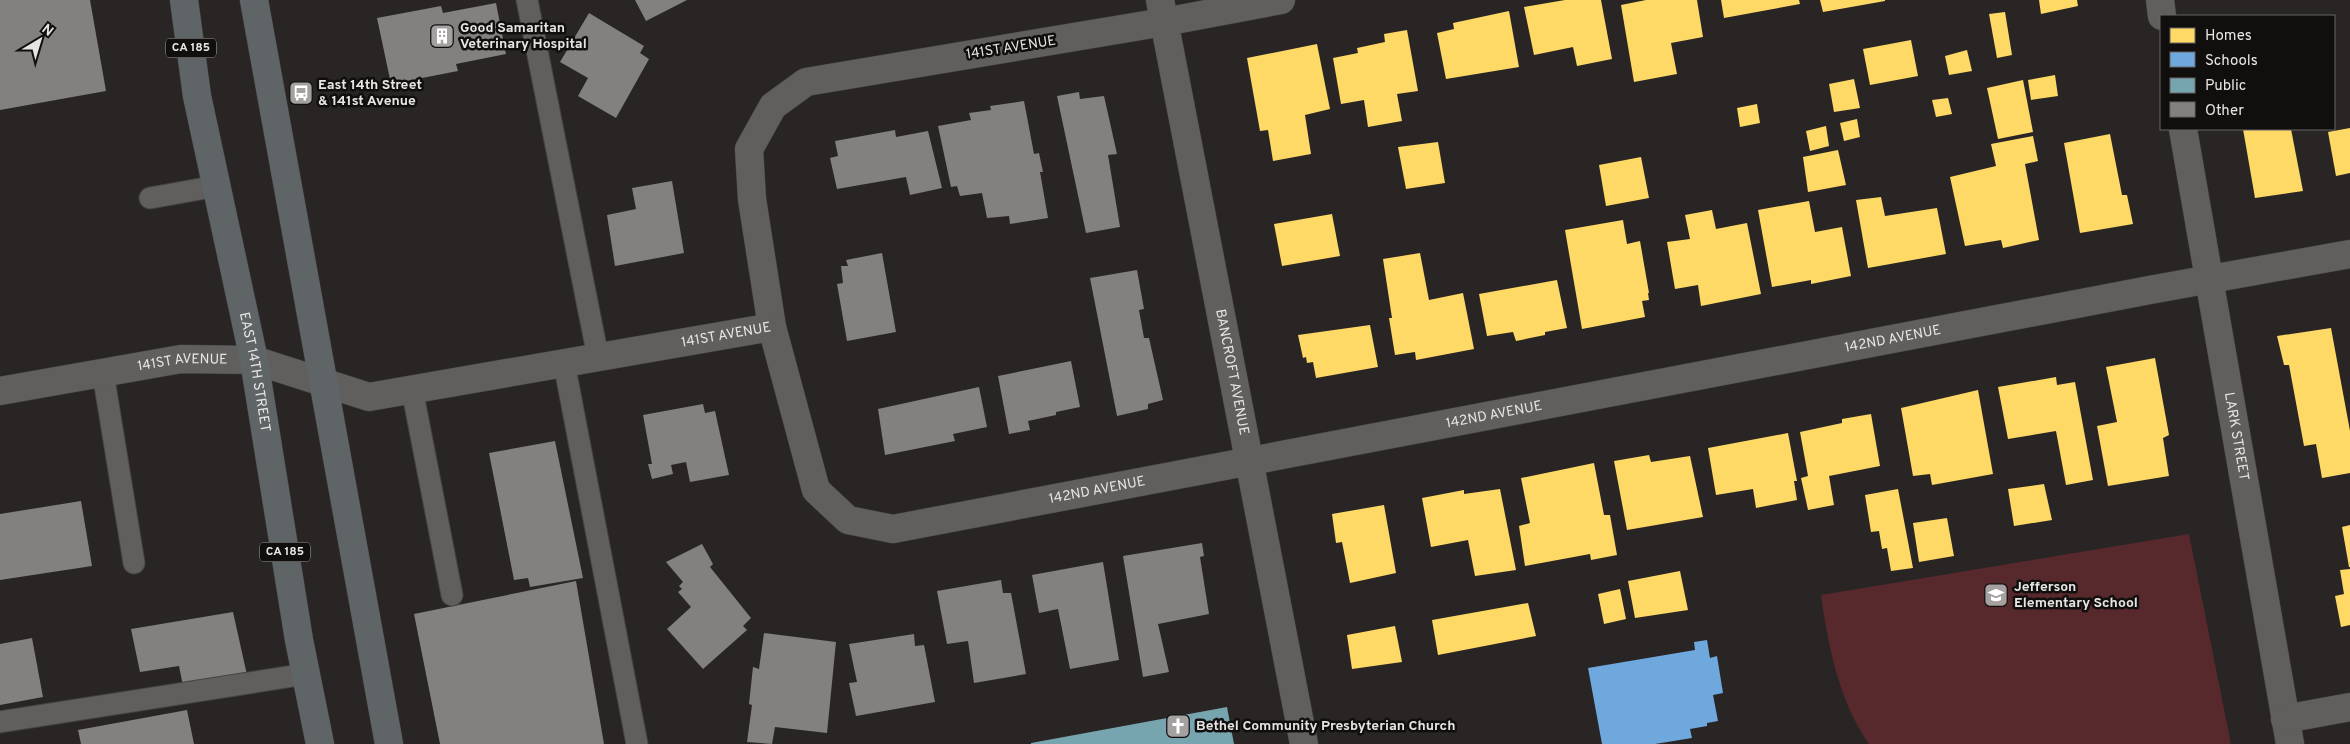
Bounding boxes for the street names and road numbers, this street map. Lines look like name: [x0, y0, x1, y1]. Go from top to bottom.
street label: 141ST AVENUE: [965, 33, 1057, 63]
road number: CA 185: [166, 38, 216, 58]
street label: BANCROFT AVENUE: [1211, 308, 1253, 437]
street label: EAST 14TH STREET: [235, 311, 274, 433]
street label: 141ST AVENUE: [680, 319, 772, 351]
street label: 142ND AVENUE: [1843, 321, 1942, 356]
street label: 141ST AVENUE: [136, 350, 228, 375]
street label: LARK STREET: [2220, 391, 2253, 482]
street label: 142ND AVENUE: [1444, 397, 1544, 432]
street label: 142ND AVENUE: [1047, 473, 1147, 508]
road number: CA 185: [260, 542, 310, 562]

